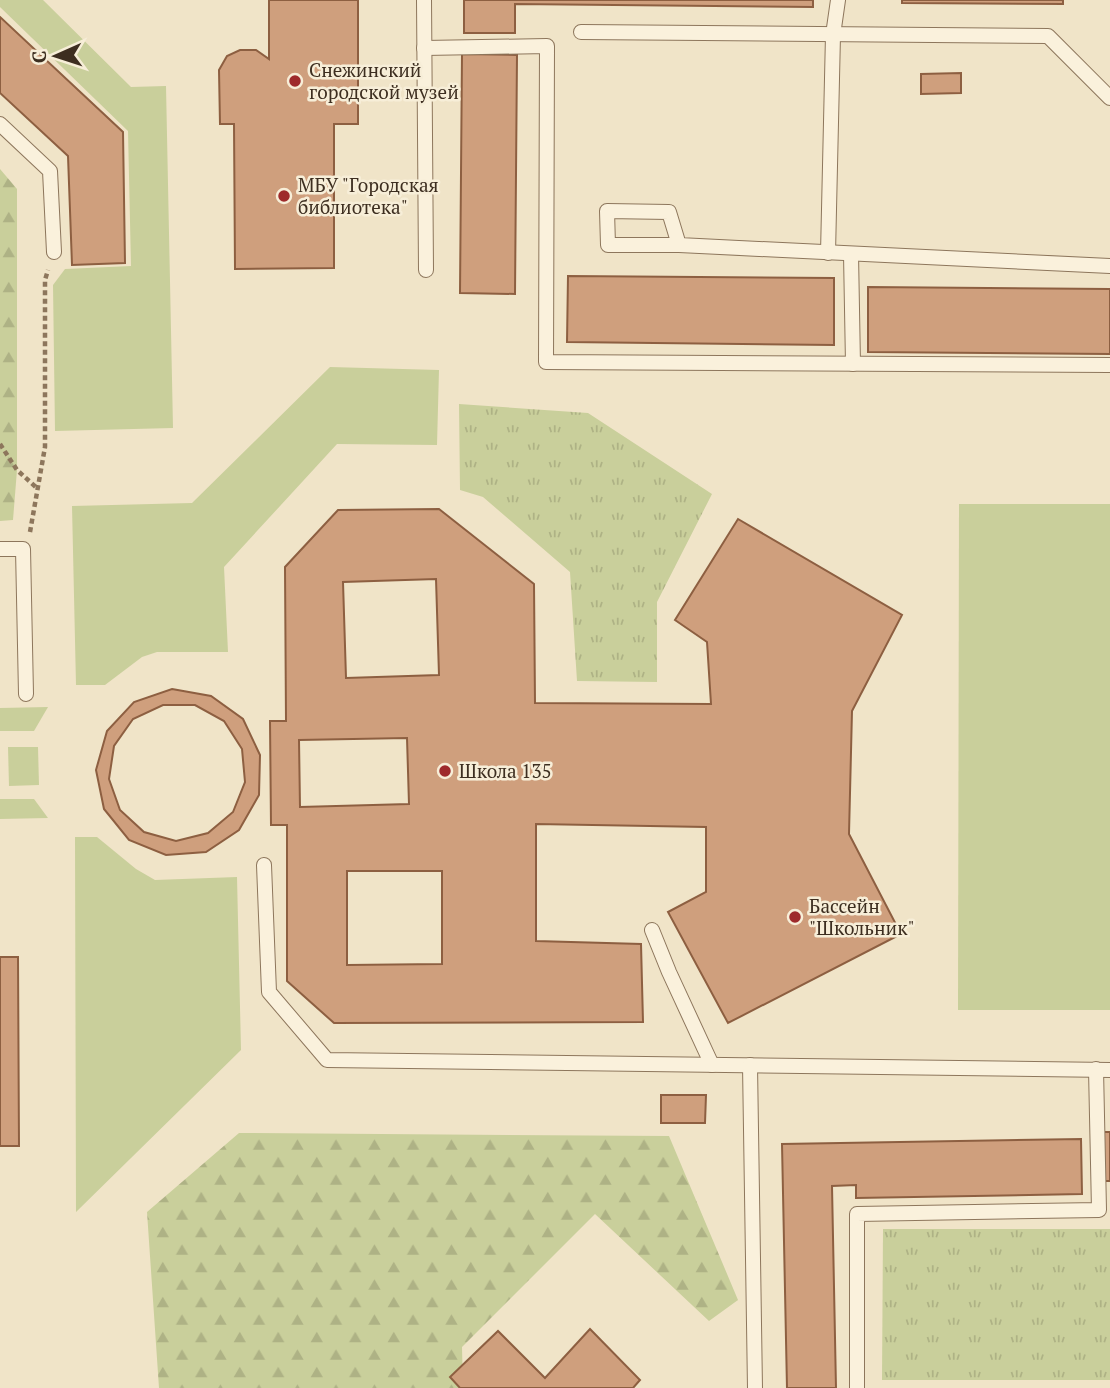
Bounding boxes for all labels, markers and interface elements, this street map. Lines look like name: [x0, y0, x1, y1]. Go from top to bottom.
north arrow: [21, 21, 91, 91]
text: С: [26, 50, 51, 64]
place label: Снежинский городской музей: [309, 57, 459, 104]
marker: Снежинский городской музей: [287, 73, 303, 89]
place label: МБУ "Городская библиотека": [298, 172, 439, 219]
marker: МБУ "Городская библиотека": [276, 188, 292, 204]
place label: Школа 135: [459, 758, 552, 783]
marker: Школа 135: [437, 763, 453, 779]
place label: Бассейн "Школьник": [809, 893, 915, 940]
marker: Бассейн "Школьник": [787, 909, 803, 925]

